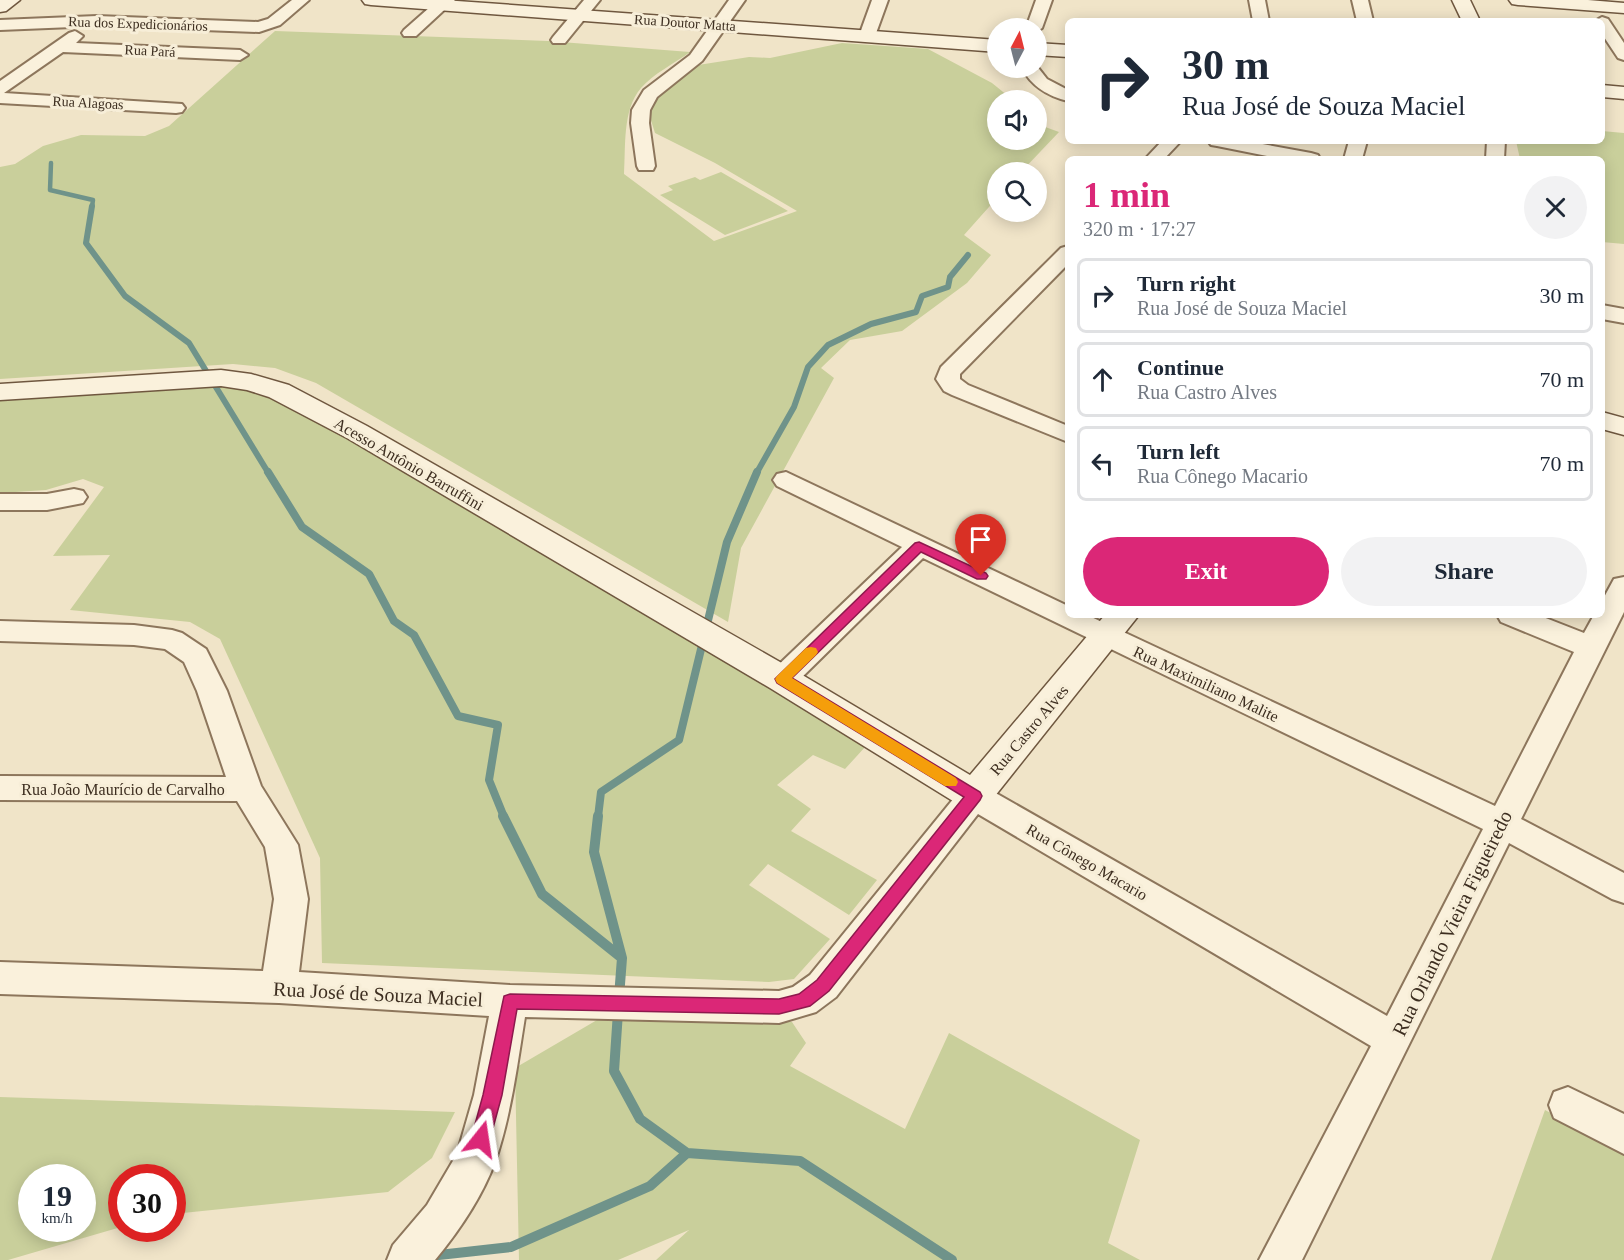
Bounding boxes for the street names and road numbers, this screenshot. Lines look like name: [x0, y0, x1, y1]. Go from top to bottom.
street label: Rua Doutor Matta: [634, 12, 737, 34]
street label: Rua dos Expedicionários: [68, 14, 208, 34]
street label: Rua Pará: [124, 42, 177, 60]
street label: Rua Alagoas: [52, 94, 124, 112]
street label: Acesso Antônio Barruffini: [331, 414, 487, 514]
street label: Rua Maximiliano Malite: [1131, 643, 1281, 725]
street label: Rua Castro Alves: [986, 682, 1072, 778]
street label: Rua João Maurício de Carvalho: [21, 781, 225, 798]
street label: Rua Orlando Vieira Figueiredo: [1388, 807, 1517, 1040]
street label: Rua Cônego Macario: [1023, 820, 1151, 904]
street label: Rua José de Souza Maciel: [273, 978, 484, 1011]

